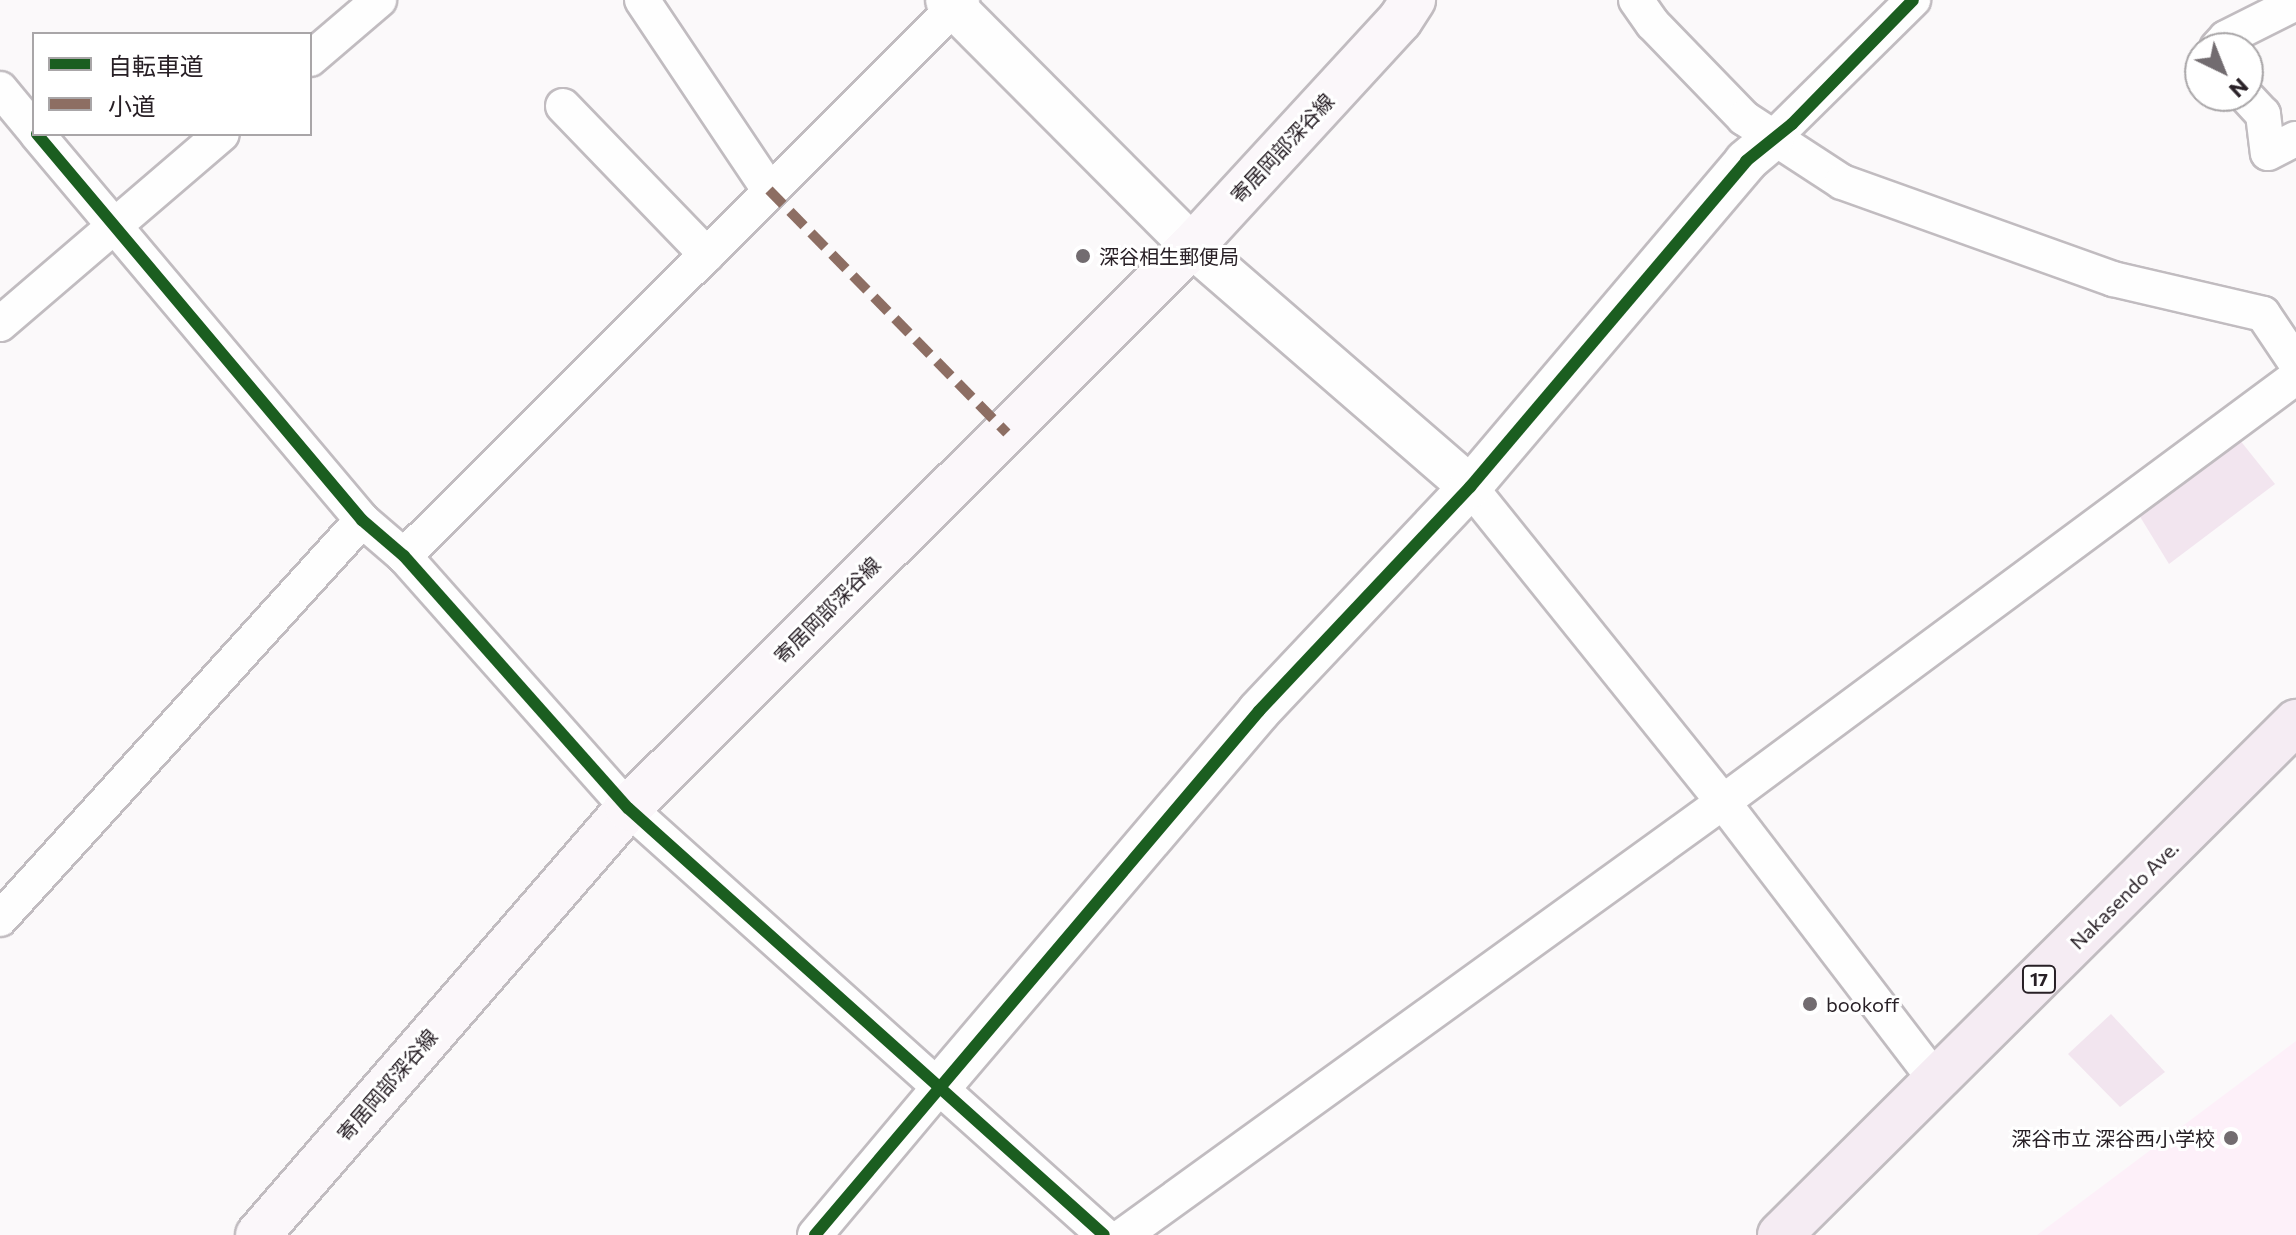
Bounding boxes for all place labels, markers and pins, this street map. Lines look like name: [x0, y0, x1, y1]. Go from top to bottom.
place label: 深谷相生郵便局: [1099, 244, 1239, 268]
marker: 深谷相生郵便局: [1074, 247, 1092, 265]
place label: bookoff: [1826, 992, 1899, 1016]
marker: bookoff: [1801, 995, 1819, 1013]
place label: 深谷市立 深谷西小学校: [2011, 1126, 2215, 1150]
marker: 深谷市立 深谷西小学校: [2222, 1129, 2240, 1147]

